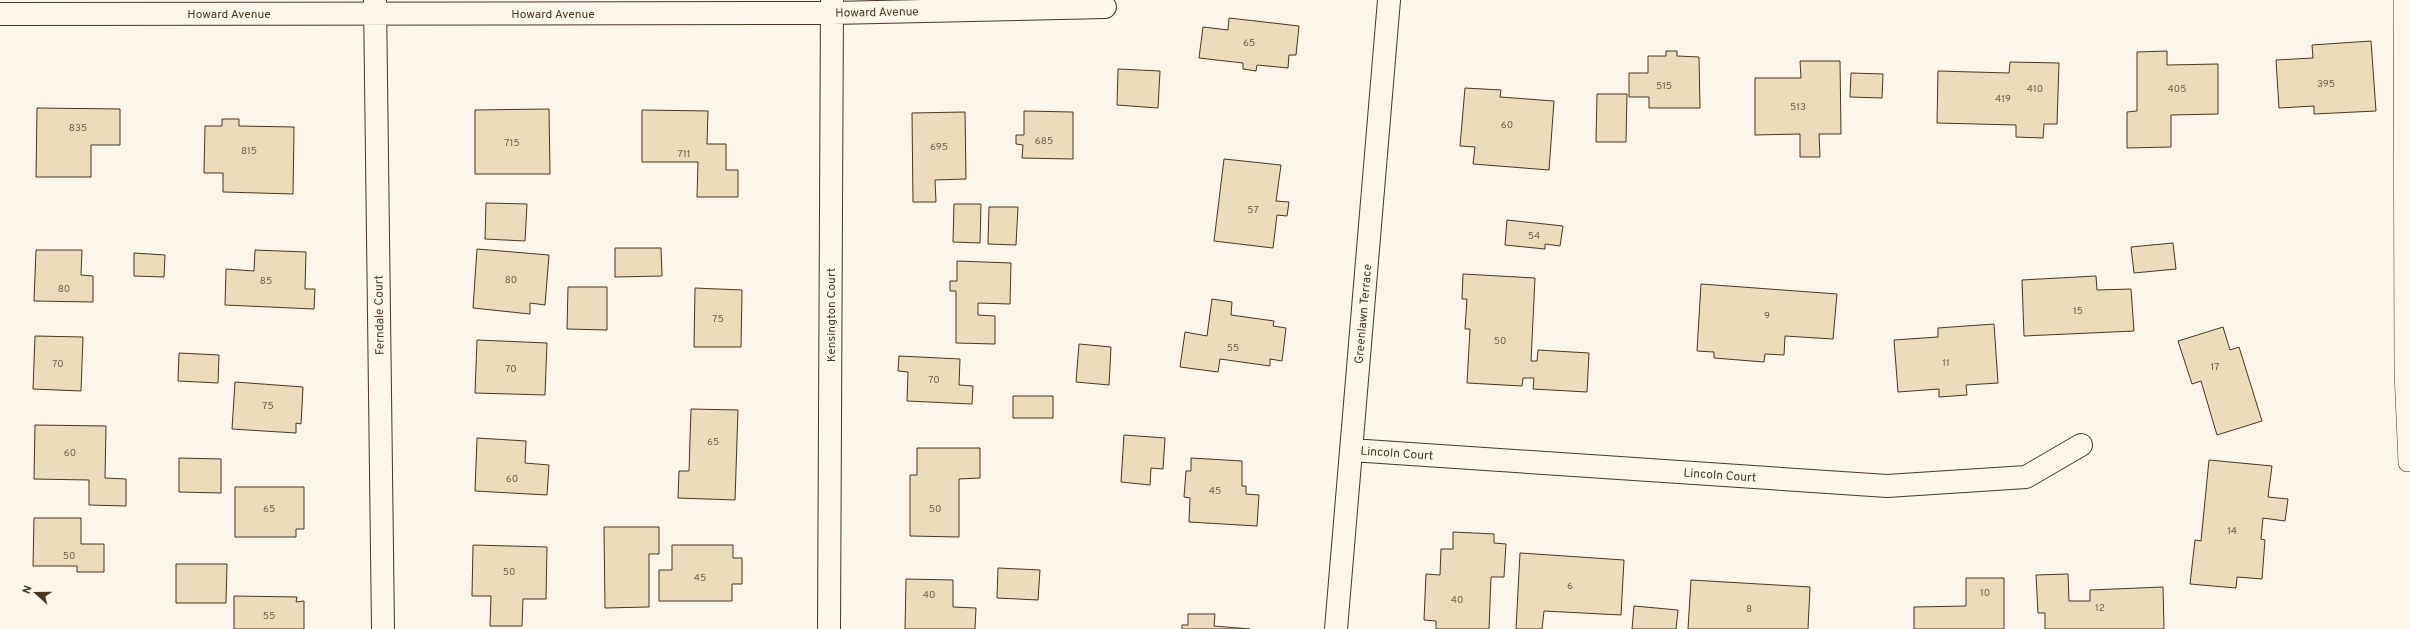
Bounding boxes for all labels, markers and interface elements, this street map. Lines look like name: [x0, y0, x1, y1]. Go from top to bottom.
street label: Howard Avenue: [835, 4, 919, 22]
street label: Howard Avenue: [187, 7, 271, 23]
street label: Howard Avenue: [511, 7, 595, 23]
house number: 65: [1243, 37, 1255, 50]
house number: 395: [2317, 78, 2335, 91]
house number: 515: [1656, 80, 1672, 93]
house number: 410: [2027, 83, 2043, 96]
house number: 405: [2168, 83, 2186, 96]
house number: 419: [1995, 93, 2011, 106]
house number: 513: [1790, 101, 1806, 114]
house number: 60: [1501, 119, 1513, 132]
house number: 835: [69, 122, 87, 135]
house number: 685: [1035, 135, 1053, 148]
house number: 715: [504, 137, 520, 150]
house number: 695: [930, 141, 948, 154]
house number: 815: [241, 145, 257, 158]
house number: 711: [678, 148, 690, 161]
house number: 57: [1247, 204, 1259, 217]
house number: 54: [1528, 230, 1540, 243]
street label: Greenlawn Terrace: [1352, 263, 1376, 365]
street label: Kensington Court: [824, 268, 840, 362]
house number: 80: [505, 274, 517, 287]
house number: 85: [260, 275, 272, 288]
street label: Ferndale Court: [371, 275, 389, 355]
house number: 80: [58, 283, 70, 296]
house number: 15: [2073, 305, 2083, 318]
house number: 9: [1764, 310, 1770, 323]
house number: 75: [712, 313, 724, 326]
house number: 50: [1494, 335, 1506, 348]
house number: 55: [1227, 342, 1239, 355]
house number: 11: [1942, 357, 1950, 370]
house number: 70: [52, 358, 64, 371]
house number: 17: [2211, 361, 2219, 374]
house number: 70: [505, 363, 517, 376]
house number: 70: [928, 374, 940, 387]
house number: 75: [262, 400, 274, 413]
house number: 65: [707, 436, 719, 449]
street label: Lincoln Court: [1360, 443, 1434, 465]
house number: 60: [64, 447, 76, 460]
street label: Lincoln Court: [1683, 465, 1757, 487]
house number: 60: [506, 473, 518, 486]
house number: 45: [1209, 485, 1221, 498]
house number: 65: [263, 503, 275, 516]
house number: 50: [929, 503, 941, 516]
house number: 14: [2227, 525, 2237, 538]
house number: 50: [63, 550, 75, 563]
house number: 50: [503, 566, 515, 579]
house number: 45: [694, 572, 706, 585]
north arrow: [16, 573, 56, 613]
house number: 6: [1567, 580, 1573, 593]
text: N: [20, 584, 36, 596]
house number: 10: [1980, 587, 1990, 600]
house number: 40: [923, 589, 935, 602]
house number: 40: [1451, 594, 1463, 607]
house number: 12: [2095, 602, 2105, 615]
house number: 8: [1746, 603, 1752, 616]
house number: 55: [263, 610, 275, 623]

